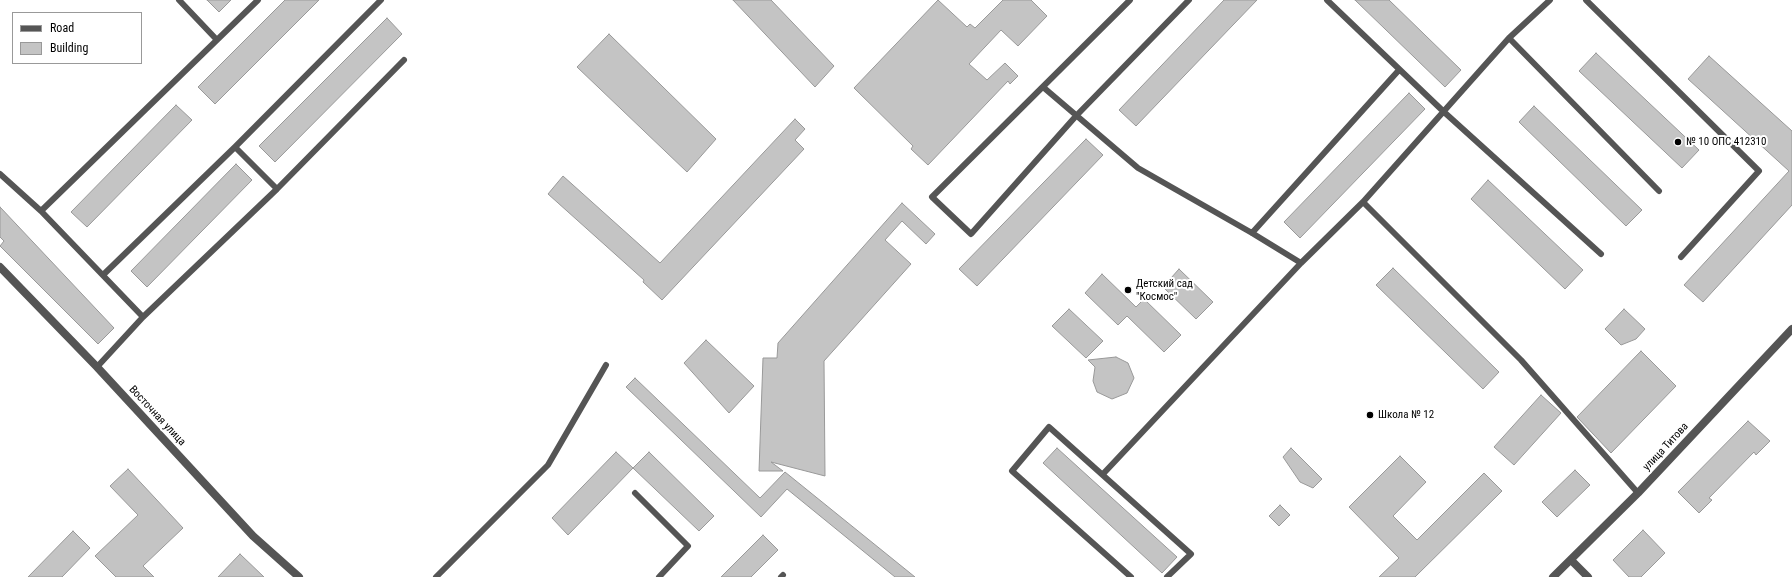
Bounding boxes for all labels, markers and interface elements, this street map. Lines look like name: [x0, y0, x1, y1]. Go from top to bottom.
legend: [12, 12, 142, 64]
text: Road: [50, 21, 74, 35]
text: Building: [50, 41, 88, 55]
place label: № 10 ОПС 412310: [1686, 135, 1766, 149]
marker: № 10 ОПС 412310: [1673, 137, 1683, 147]
place label: Детский сад "Космос": [1136, 277, 1193, 303]
marker: Детский сад "Космос": [1123, 285, 1133, 295]
street label: Восточная улица: [126, 383, 188, 449]
place label: Школа № 12: [1378, 408, 1434, 422]
marker: Школа № 12: [1365, 410, 1375, 420]
street label: улица Титова: [1640, 420, 1692, 474]

